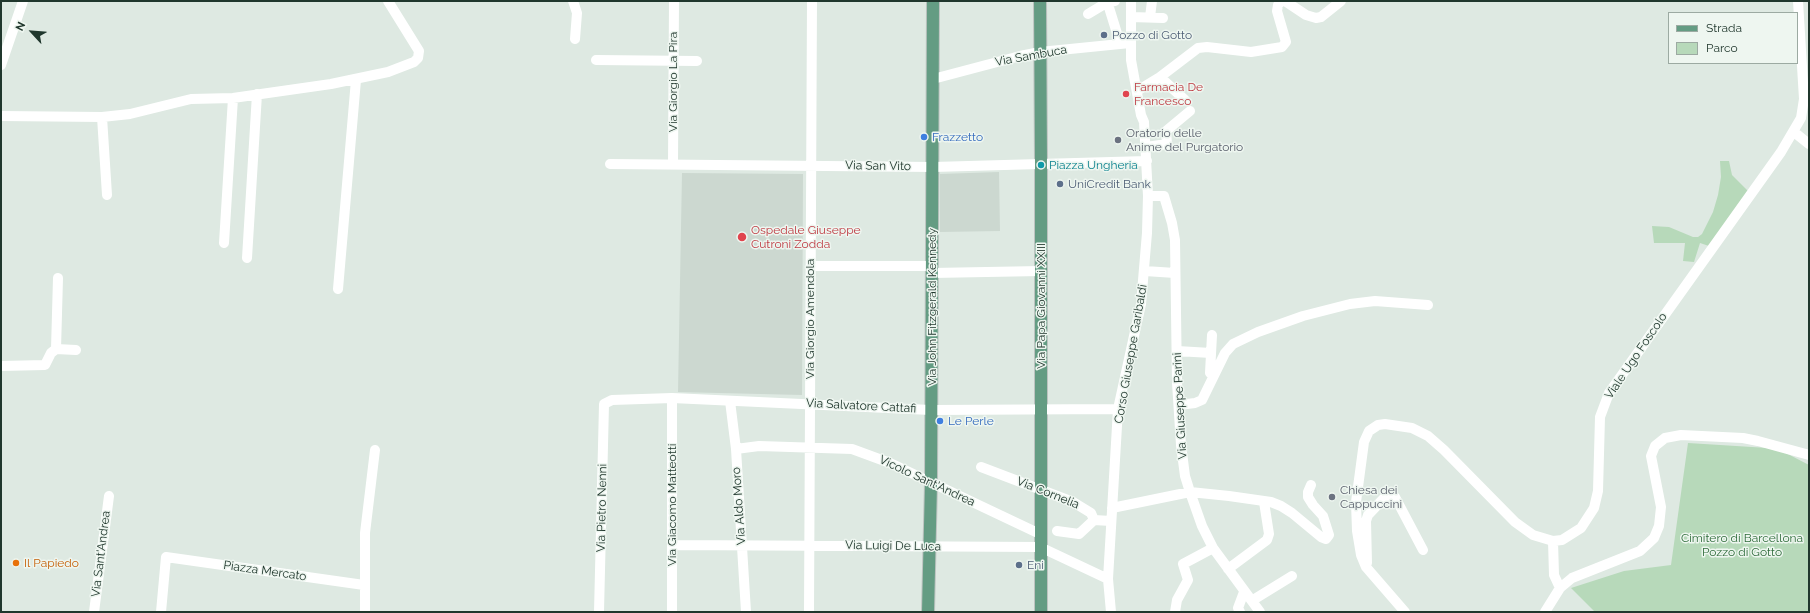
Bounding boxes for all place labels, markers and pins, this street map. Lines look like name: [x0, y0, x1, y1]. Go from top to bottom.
place label: Pozzo di Gotto: [1112, 28, 1192, 42]
marker: Pozzo di Gotto: [1099, 30, 1109, 40]
place label: Farmacia De Francesco: [1134, 80, 1203, 108]
marker: Farmacia De Francesco: [1121, 89, 1131, 99]
place label: Oratorio delle Anime del Purgatorio: [1126, 126, 1243, 154]
place label: Frazzetto: [932, 130, 983, 144]
marker: Frazzetto: [919, 132, 929, 142]
marker: Oratorio delle Anime del Purgatorio: [1113, 135, 1123, 145]
place label: Piazza Ungheria: [1049, 158, 1138, 172]
marker: Piazza Ungheria: [1036, 160, 1046, 170]
place label: UniCredit Bank: [1068, 177, 1151, 191]
marker: UniCredit Bank: [1055, 179, 1065, 189]
place label: Ospedale Giuseppe Cutroni Zodda: [751, 223, 861, 251]
marker: Ospedale Giuseppe Cutroni Zodda: [736, 231, 748, 243]
place label: Le Perle: [948, 414, 994, 428]
marker: Le Perle: [935, 416, 945, 426]
place label: Chiesa dei Cappuccini: [1340, 483, 1402, 511]
marker: Chiesa dei Cappuccini: [1327, 492, 1337, 502]
place label: Il Papiedo: [24, 556, 79, 570]
marker: Il Papiedo: [11, 558, 21, 568]
place label: Eni: [1027, 558, 1044, 572]
marker: Eni: [1014, 560, 1024, 570]

